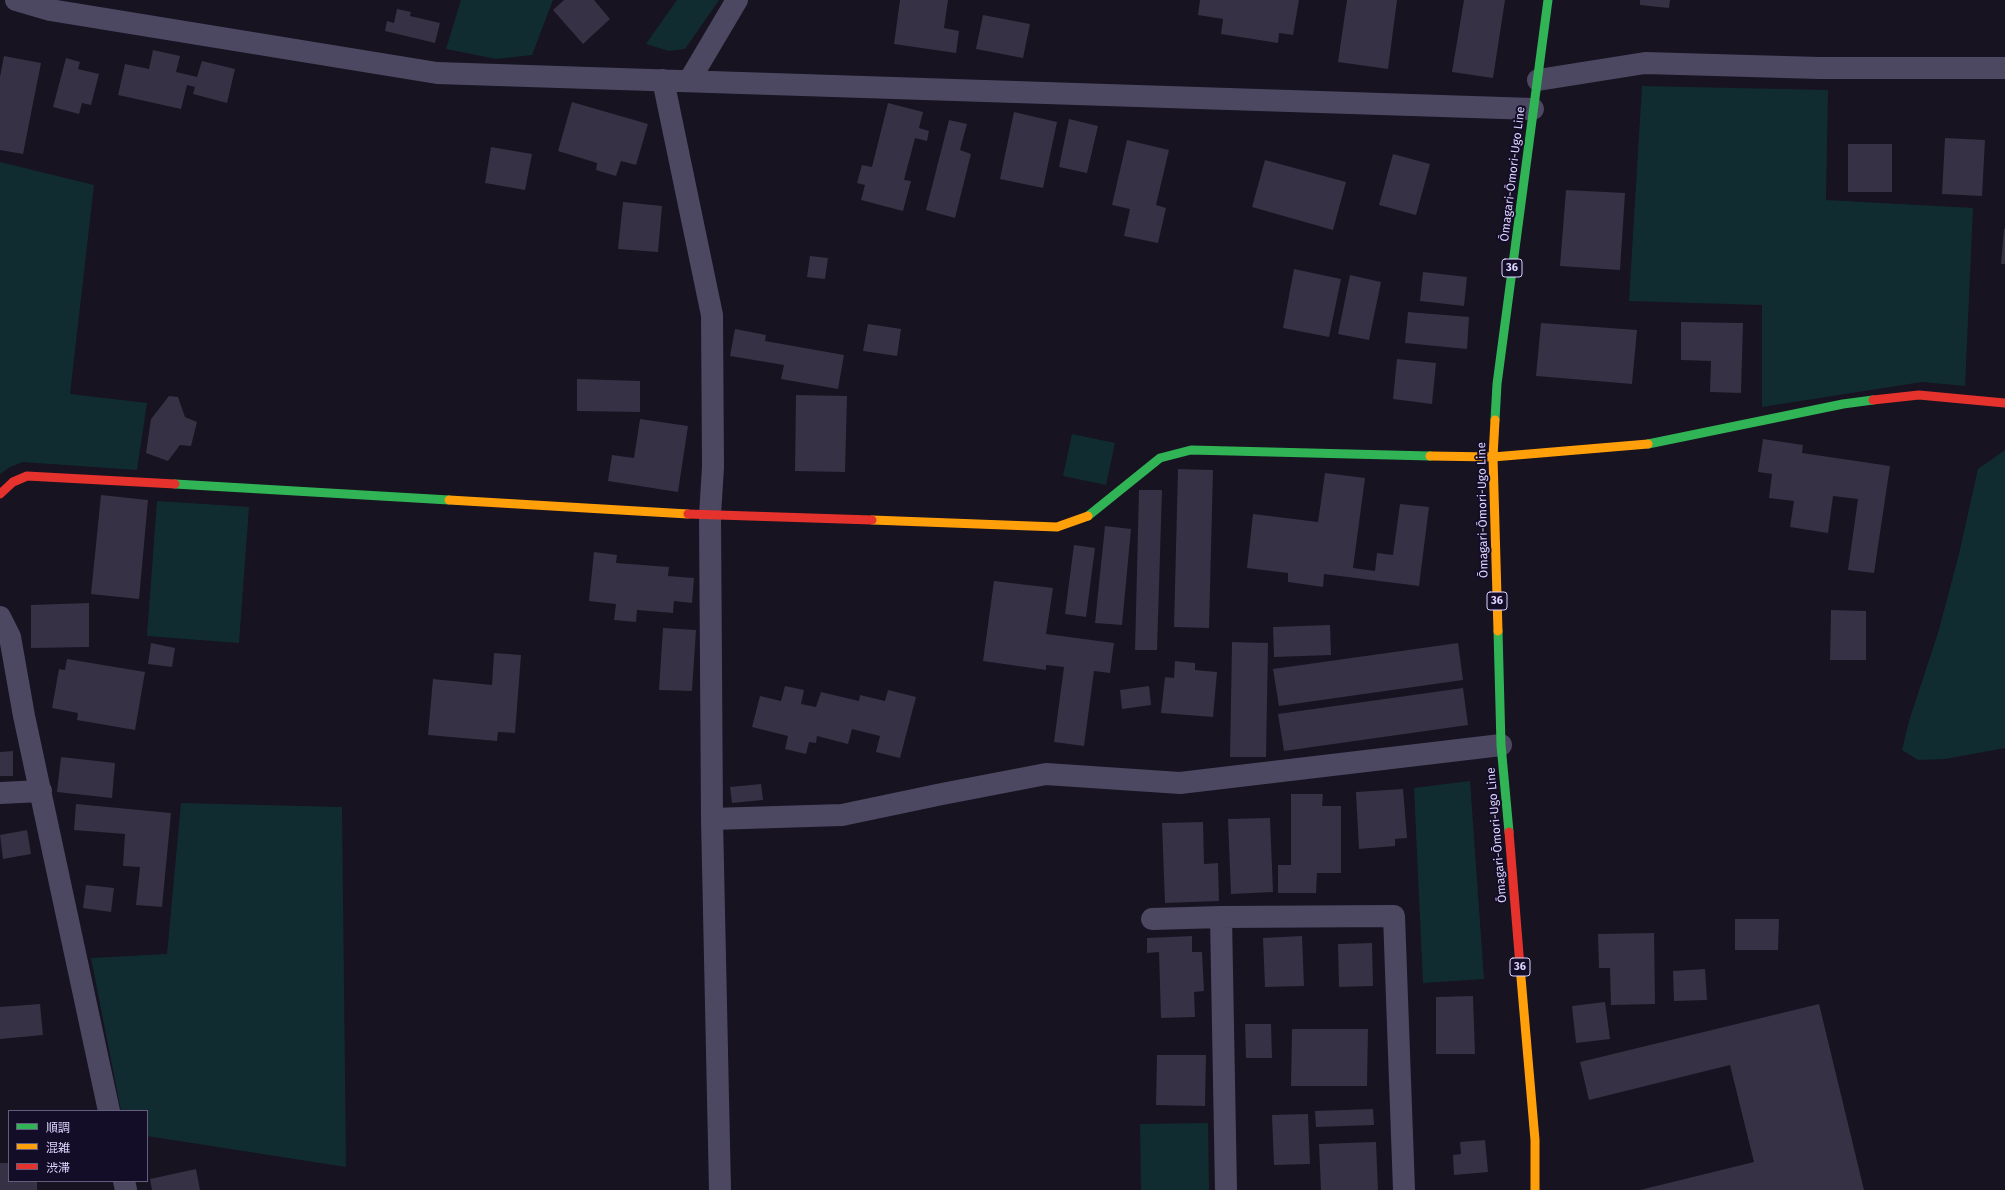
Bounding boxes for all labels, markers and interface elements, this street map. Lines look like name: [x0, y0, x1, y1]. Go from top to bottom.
street label: Ōmagari-Ōmori-Ugo Line: [1498, 106, 1528, 242]
road number: 36: [1502, 259, 1522, 277]
street label: Ōmagari-Ōmori-Ugo Line: [1475, 442, 1491, 578]
road number: 36: [1487, 592, 1507, 610]
street label: Ōmagari-Ōmori-Ugo Line: [1484, 767, 1510, 903]
road number: 36: [1510, 958, 1530, 976]
legend: [8, 1110, 148, 1182]
text: 順調: [46, 1121, 70, 1135]
text: 混雑: [46, 1141, 70, 1155]
text: 渋滞: [46, 1161, 70, 1175]

